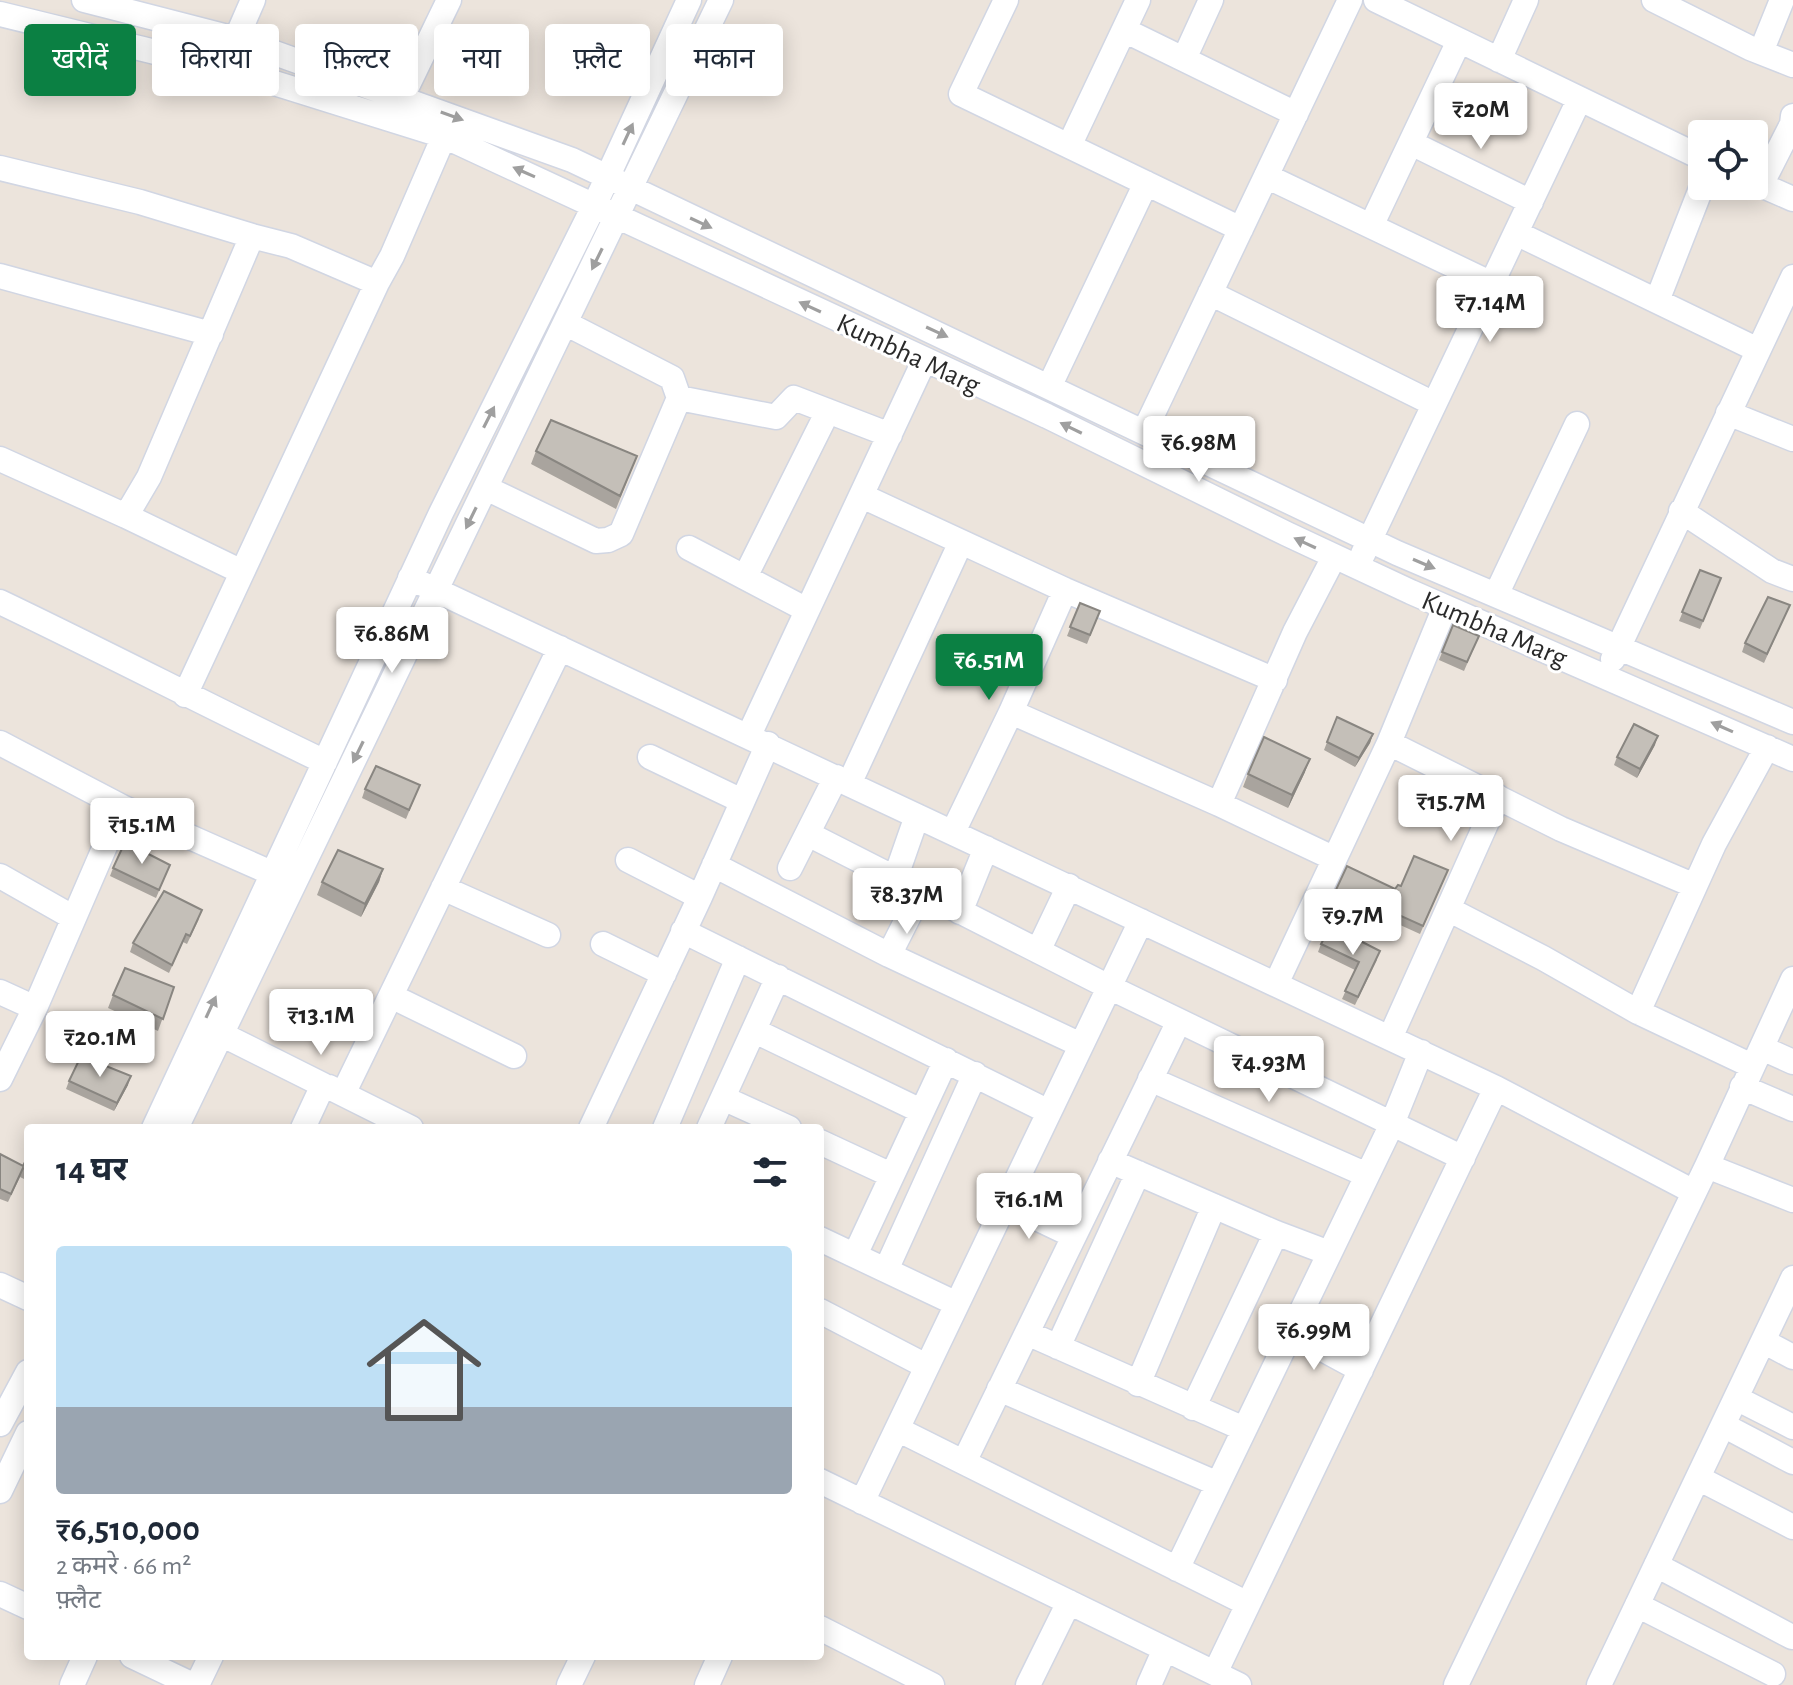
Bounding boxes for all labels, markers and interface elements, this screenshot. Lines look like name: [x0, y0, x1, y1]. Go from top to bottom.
chip: खरीदें: [24, 24, 136, 96]
chip: किराया: [152, 24, 279, 96]
chip: फ़िल्टर: [295, 24, 418, 96]
chip: नया: [434, 24, 529, 96]
chip: फ़्लैट: [545, 24, 650, 96]
chip: मकान: [666, 24, 783, 96]
pin: ₹20M: [1434, 83, 1528, 151]
text: ₹20M: [1452, 96, 1510, 122]
one-way arrow: [440, 111, 464, 123]
map controls: [1688, 120, 1768, 200]
button: locate: [1688, 120, 1768, 200]
one-way arrow: [621, 122, 635, 145]
one-way arrow: [512, 165, 535, 179]
one-way arrow: [689, 216, 713, 230]
one-way arrow: [590, 247, 604, 271]
pin: ₹7.14M: [1425, 276, 1555, 344]
text: ₹7.14M: [1454, 289, 1526, 315]
one-way arrow: [798, 300, 822, 314]
street label: Kumbha Marg: [832, 309, 985, 400]
one-way arrow: [925, 325, 949, 339]
one-way arrow: [482, 405, 495, 428]
pin: ₹6.98M: [1134, 416, 1264, 484]
one-way arrow: [1060, 421, 1083, 435]
text: ₹6.98M: [1161, 429, 1237, 455]
one-way arrow: [464, 507, 478, 530]
one-way arrow: [1293, 536, 1316, 550]
one-way arrow: [1412, 558, 1436, 571]
street label: Kumbha Marg: [1417, 587, 1571, 673]
pin: ₹6.86M: [327, 607, 457, 675]
text: ₹6.86M: [354, 620, 430, 646]
pin: ₹6.51M: [924, 634, 1054, 702]
text: ₹6.51M: [954, 647, 1024, 673]
one-way arrow: [1710, 720, 1734, 733]
one-way arrow: [351, 741, 365, 764]
pin: ₹15.7M: [1386, 775, 1516, 843]
text: ₹15.7M: [1416, 788, 1486, 814]
pin: ₹15.1M: [77, 798, 207, 866]
text: ₹15.1M: [108, 811, 176, 837]
pin: ₹8.37M: [842, 868, 972, 936]
text: ₹8.37M: [871, 881, 943, 907]
pin: ₹9.7M: [1297, 889, 1409, 957]
text: ₹9.7M: [1322, 902, 1384, 928]
pin: ₹13.1M: [256, 989, 386, 1057]
one-way arrow: [204, 995, 218, 1018]
text: ₹13.1M: [287, 1002, 355, 1028]
pin: ₹20.1M: [35, 1011, 165, 1079]
text: ₹20.1M: [64, 1024, 136, 1050]
pin: ₹4.93M: [1204, 1036, 1334, 1104]
text: ₹4.93M: [1232, 1049, 1306, 1075]
icon: filters: [748, 1150, 792, 1194]
text: 14 घर: [56, 1153, 128, 1187]
pin: ₹16.1M: [964, 1173, 1094, 1241]
text: ₹16.1M: [995, 1186, 1063, 1212]
icon: home: [352, 1298, 496, 1442]
pin: ₹6.99M: [1249, 1304, 1379, 1372]
text: ₹6.99M: [1276, 1317, 1352, 1343]
text: ₹6,510,000: [56, 1513, 200, 1547]
text: 2 कमरे · 66 m²: [56, 1553, 191, 1579]
text: फ़्लैट: [56, 1587, 101, 1613]

